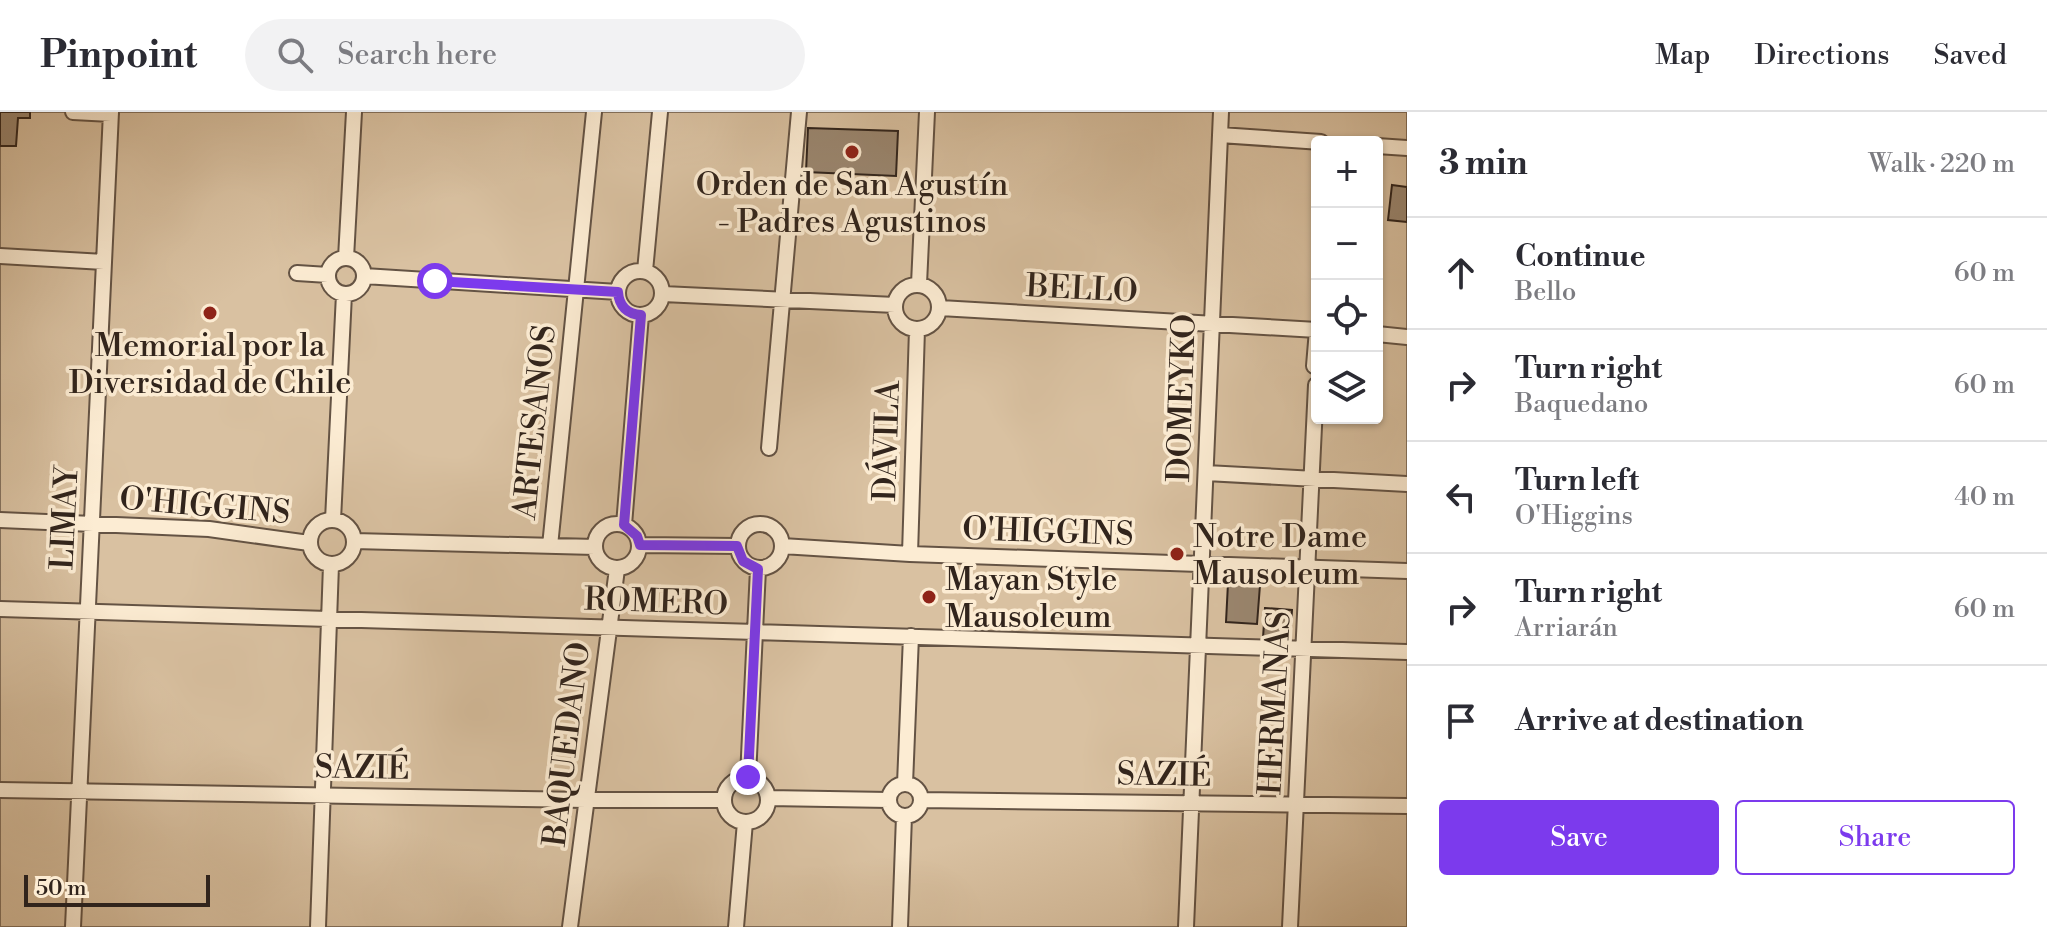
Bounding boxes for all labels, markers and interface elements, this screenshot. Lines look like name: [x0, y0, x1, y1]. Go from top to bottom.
search box: [245, 19, 805, 91]
text: Pinpoint: [40, 32, 197, 79]
icon: search: [273, 33, 317, 77]
text: Search here: [337, 36, 497, 74]
text: Map: [1655, 38, 1710, 73]
text: Directions: [1754, 38, 1889, 73]
text: Saved: [1933, 38, 2007, 73]
map controls: [1311, 136, 1383, 424]
button: +: [1311, 136, 1383, 208]
marker: Orden de San Agustín - Padres Agustinos: [843, 143, 861, 161]
text: 3 min: [1439, 143, 1528, 185]
text: Walk · 220 m: [1869, 148, 2015, 180]
place label: Orden de San Agustín - Padres Agustinos: [696, 165, 1008, 242]
button: −: [1311, 208, 1383, 280]
text: Continue: [1515, 238, 1646, 276]
icon: ahead: [1439, 251, 1483, 295]
text: 60 m: [1954, 257, 2015, 289]
route start: [417, 263, 453, 299]
street label: BELLO: [1024, 266, 1139, 312]
text: Bello: [1515, 276, 1576, 308]
button: locate: [1311, 280, 1383, 352]
marker: Memorial por la Diversidad de Chile: [201, 304, 219, 322]
street label: DOMEYKO: [1159, 313, 1205, 483]
street label: ARTESANOS: [505, 323, 565, 522]
place label: Memorial por la Diversidad de Chile: [69, 326, 351, 403]
text: Turn right: [1515, 350, 1662, 388]
button: layers: [1311, 352, 1383, 424]
icon: right: [1439, 363, 1483, 407]
text: 60 m: [1954, 369, 2015, 401]
street label: DÁVILA: [863, 379, 909, 502]
text: Baquedano: [1515, 388, 1648, 420]
text: Turn left: [1515, 462, 1639, 500]
street label: LIMAY: [42, 463, 88, 571]
icon: left: [1439, 475, 1483, 519]
street label: O'HIGGINS: [118, 479, 292, 533]
text: 40 m: [1954, 481, 2015, 513]
text: O'Higgins: [1515, 500, 1633, 532]
street label: O'HIGGINS: [962, 509, 1134, 555]
place label: Notre Dame Mausoleum: [1193, 517, 1367, 594]
marker: Notre Dame Mausoleum: [1168, 545, 1186, 563]
place label: Mayan Style Mausoleum: [945, 560, 1117, 637]
text: Turn right: [1515, 574, 1662, 612]
street label: ROMERO: [583, 579, 729, 625]
icon: right: [1439, 587, 1483, 631]
marker: Mayan Style Mausoleum: [920, 588, 938, 606]
text: 60 m: [1954, 593, 2015, 625]
street label: HERMANAS: [1250, 610, 1300, 796]
text: Arriarán: [1515, 612, 1618, 644]
street label: BAQUEDANO: [535, 640, 599, 849]
icon: arrive: [1439, 699, 1483, 743]
text: Arrive at destination: [1515, 702, 1804, 740]
street label: SAZIÉ: [314, 745, 410, 789]
street label: SAZIÉ: [1116, 752, 1212, 796]
route end: [730, 759, 766, 795]
button: Save: [1439, 800, 1719, 875]
button: Share: [1735, 800, 2015, 875]
scale bar: [24, 871, 210, 907]
text: 50 m: [36, 875, 87, 902]

